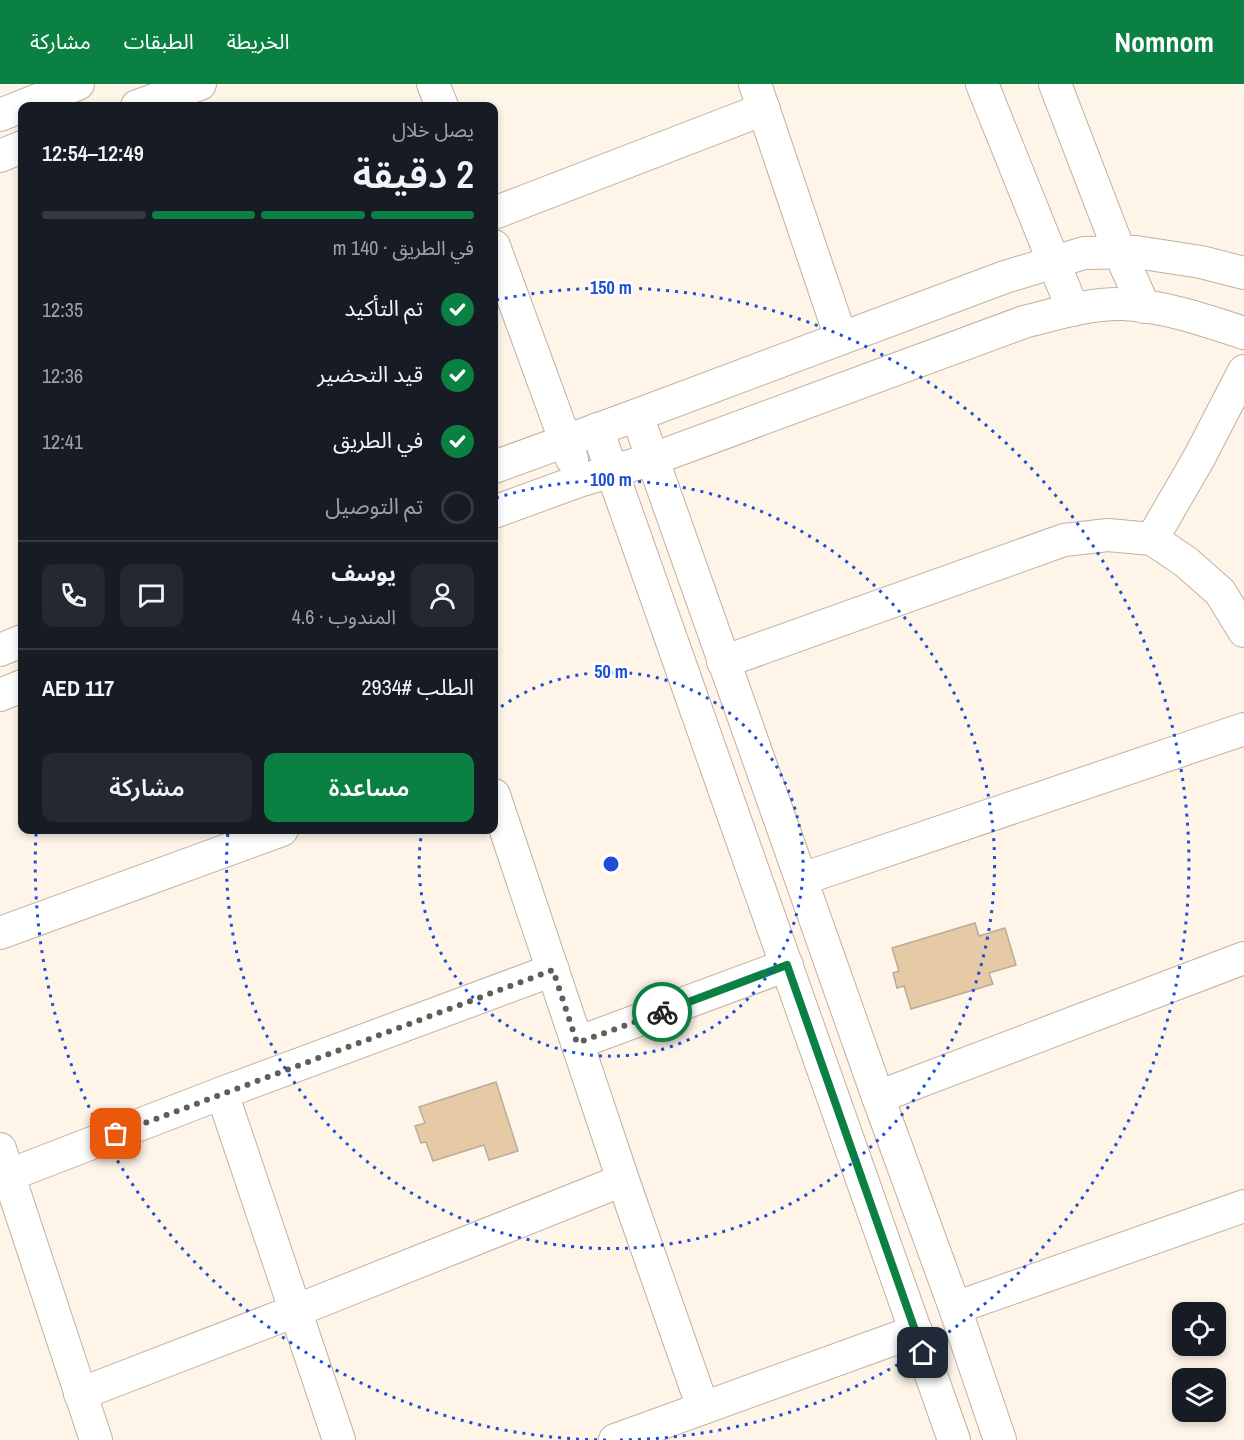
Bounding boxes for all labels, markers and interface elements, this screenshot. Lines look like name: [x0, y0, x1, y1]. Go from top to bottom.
text: Nomnom: [1115, 23, 1214, 61]
text: مشاركة: [30, 27, 91, 56]
text: الطبقات: [124, 27, 194, 56]
text: الخريطة: [227, 27, 290, 56]
text: يصل خلال: [392, 116, 474, 143]
text: 12:49–12:54: [42, 138, 144, 168]
text: 2 دقيقة: [353, 148, 474, 200]
text: في الطريق · 140 m: [333, 234, 474, 261]
text: 150 m: [590, 275, 632, 300]
text: تم التأكيد: [345, 293, 423, 323]
icon: check: [441, 293, 474, 326]
text: 12:35: [42, 296, 83, 323]
text: قيد التحضير: [317, 359, 423, 389]
icon: check: [441, 359, 474, 392]
text: 12:36: [42, 362, 83, 389]
text: في الطريق: [333, 425, 423, 455]
icon: check: [441, 425, 474, 458]
text: 12:41: [42, 428, 83, 455]
text: 100 m: [590, 467, 632, 492]
text: تم التوصيل: [325, 491, 423, 521]
text: يوسف: [331, 558, 396, 588]
button: phone: [42, 564, 105, 627]
button: chat: [120, 564, 183, 627]
button: person: [411, 564, 474, 627]
text: المندوب · 4.6: [292, 603, 396, 630]
text: 50 m: [594, 659, 628, 684]
text: الطلب #2934: [362, 672, 474, 702]
text: AED 117: [42, 673, 114, 703]
button: مشاركة: [42, 753, 252, 822]
button: مساعدة: [264, 753, 474, 822]
centre of rings: [601, 854, 621, 874]
courier: [632, 982, 692, 1042]
icon: bike: [646, 996, 679, 1029]
pin: [90, 1108, 141, 1159]
icon: bag: [99, 1117, 132, 1150]
map controls: [1172, 1302, 1226, 1422]
button: locate: [1172, 1302, 1226, 1356]
pin: [897, 1327, 948, 1378]
icon: home: [906, 1336, 939, 1369]
button: layers: [1172, 1368, 1226, 1422]

